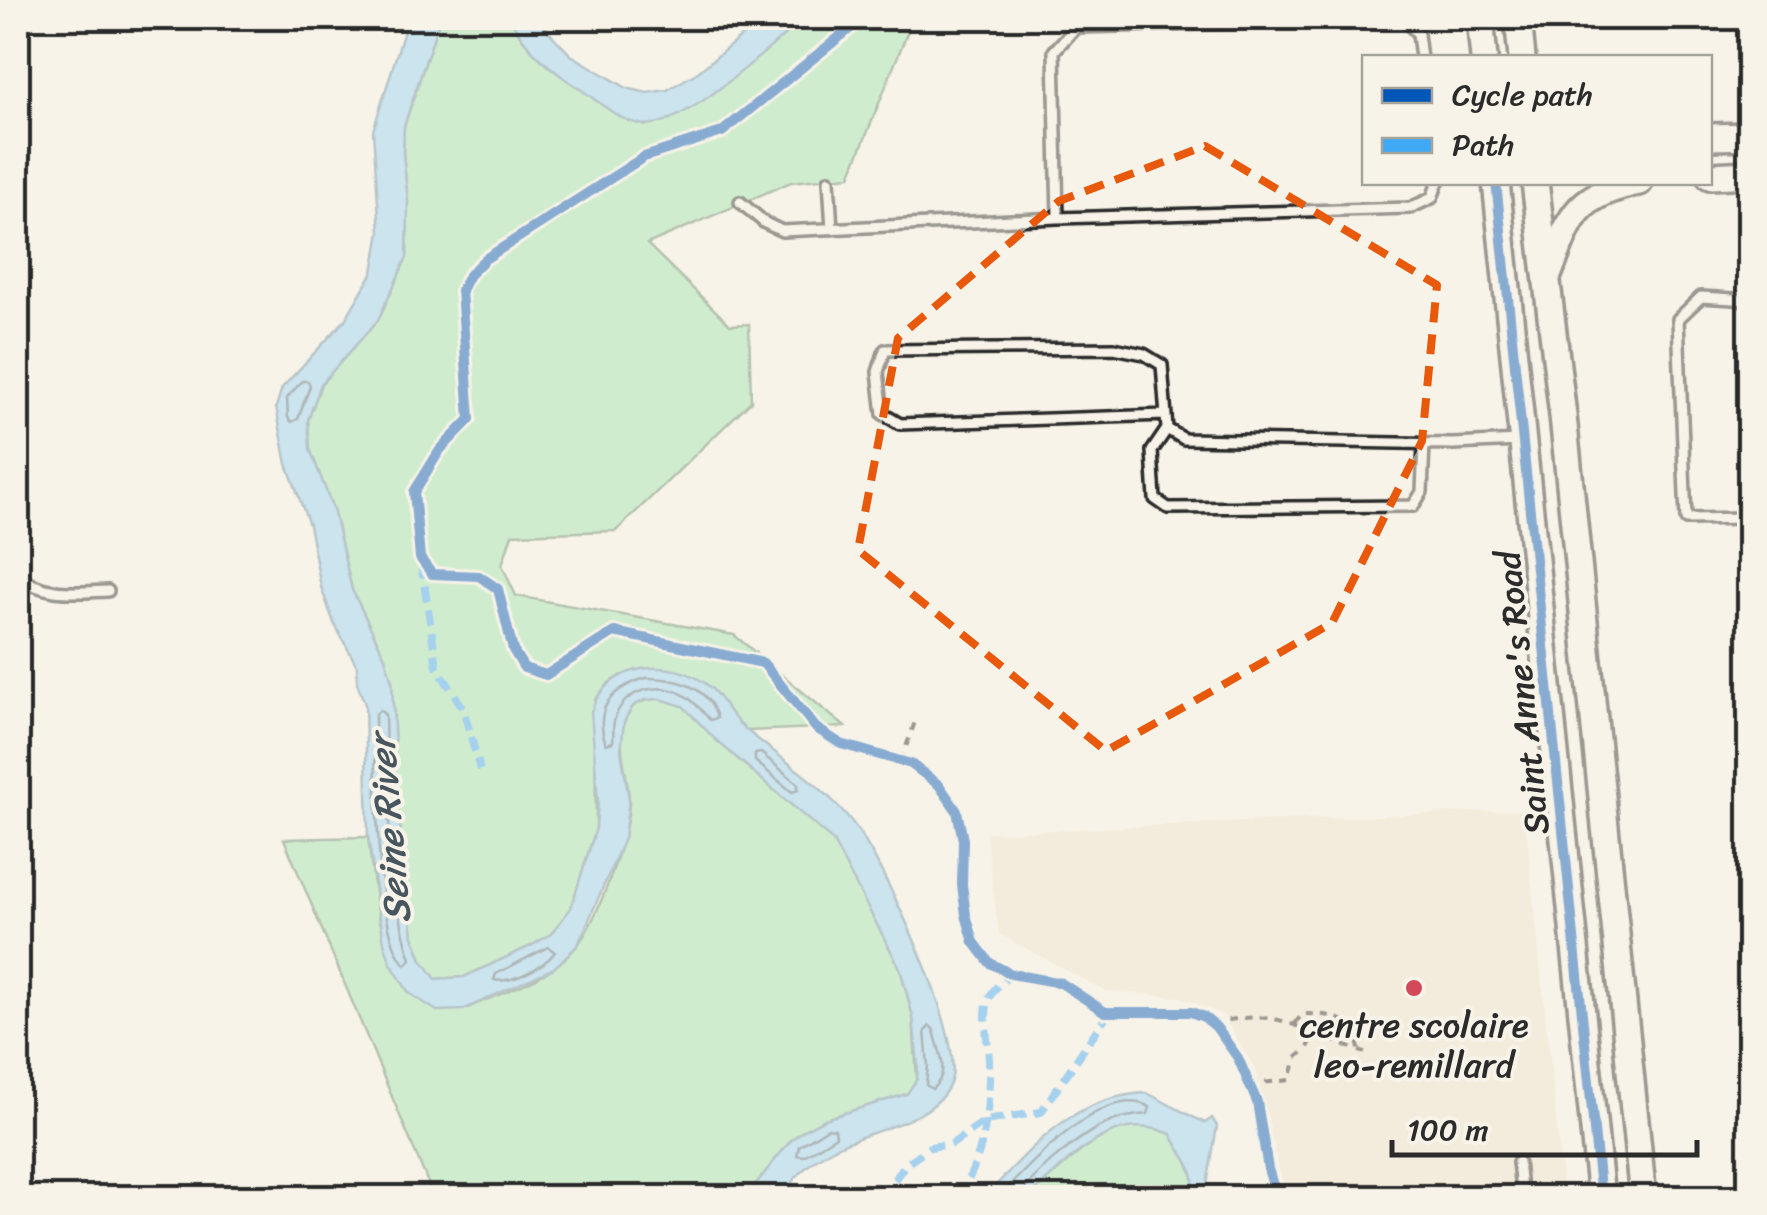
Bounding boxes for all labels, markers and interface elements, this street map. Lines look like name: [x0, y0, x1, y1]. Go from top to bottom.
legend: [1362, 55, 1712, 185]
text: Cycle path: [1452, 68, 1593, 122]
text: Path: [1452, 118, 1514, 172]
street label: Saint Anne's Road: [1476, 546, 1568, 838]
water label: Seine River: [347, 726, 431, 926]
marker: centre scolaire leo-remillard: [1403, 977, 1425, 999]
place label: centre scolaire leo-remillard: [1299, 994, 1529, 1096]
scale bar: [1392, 1095, 1697, 1157]
text: 100 m: [1407, 1103, 1489, 1157]

